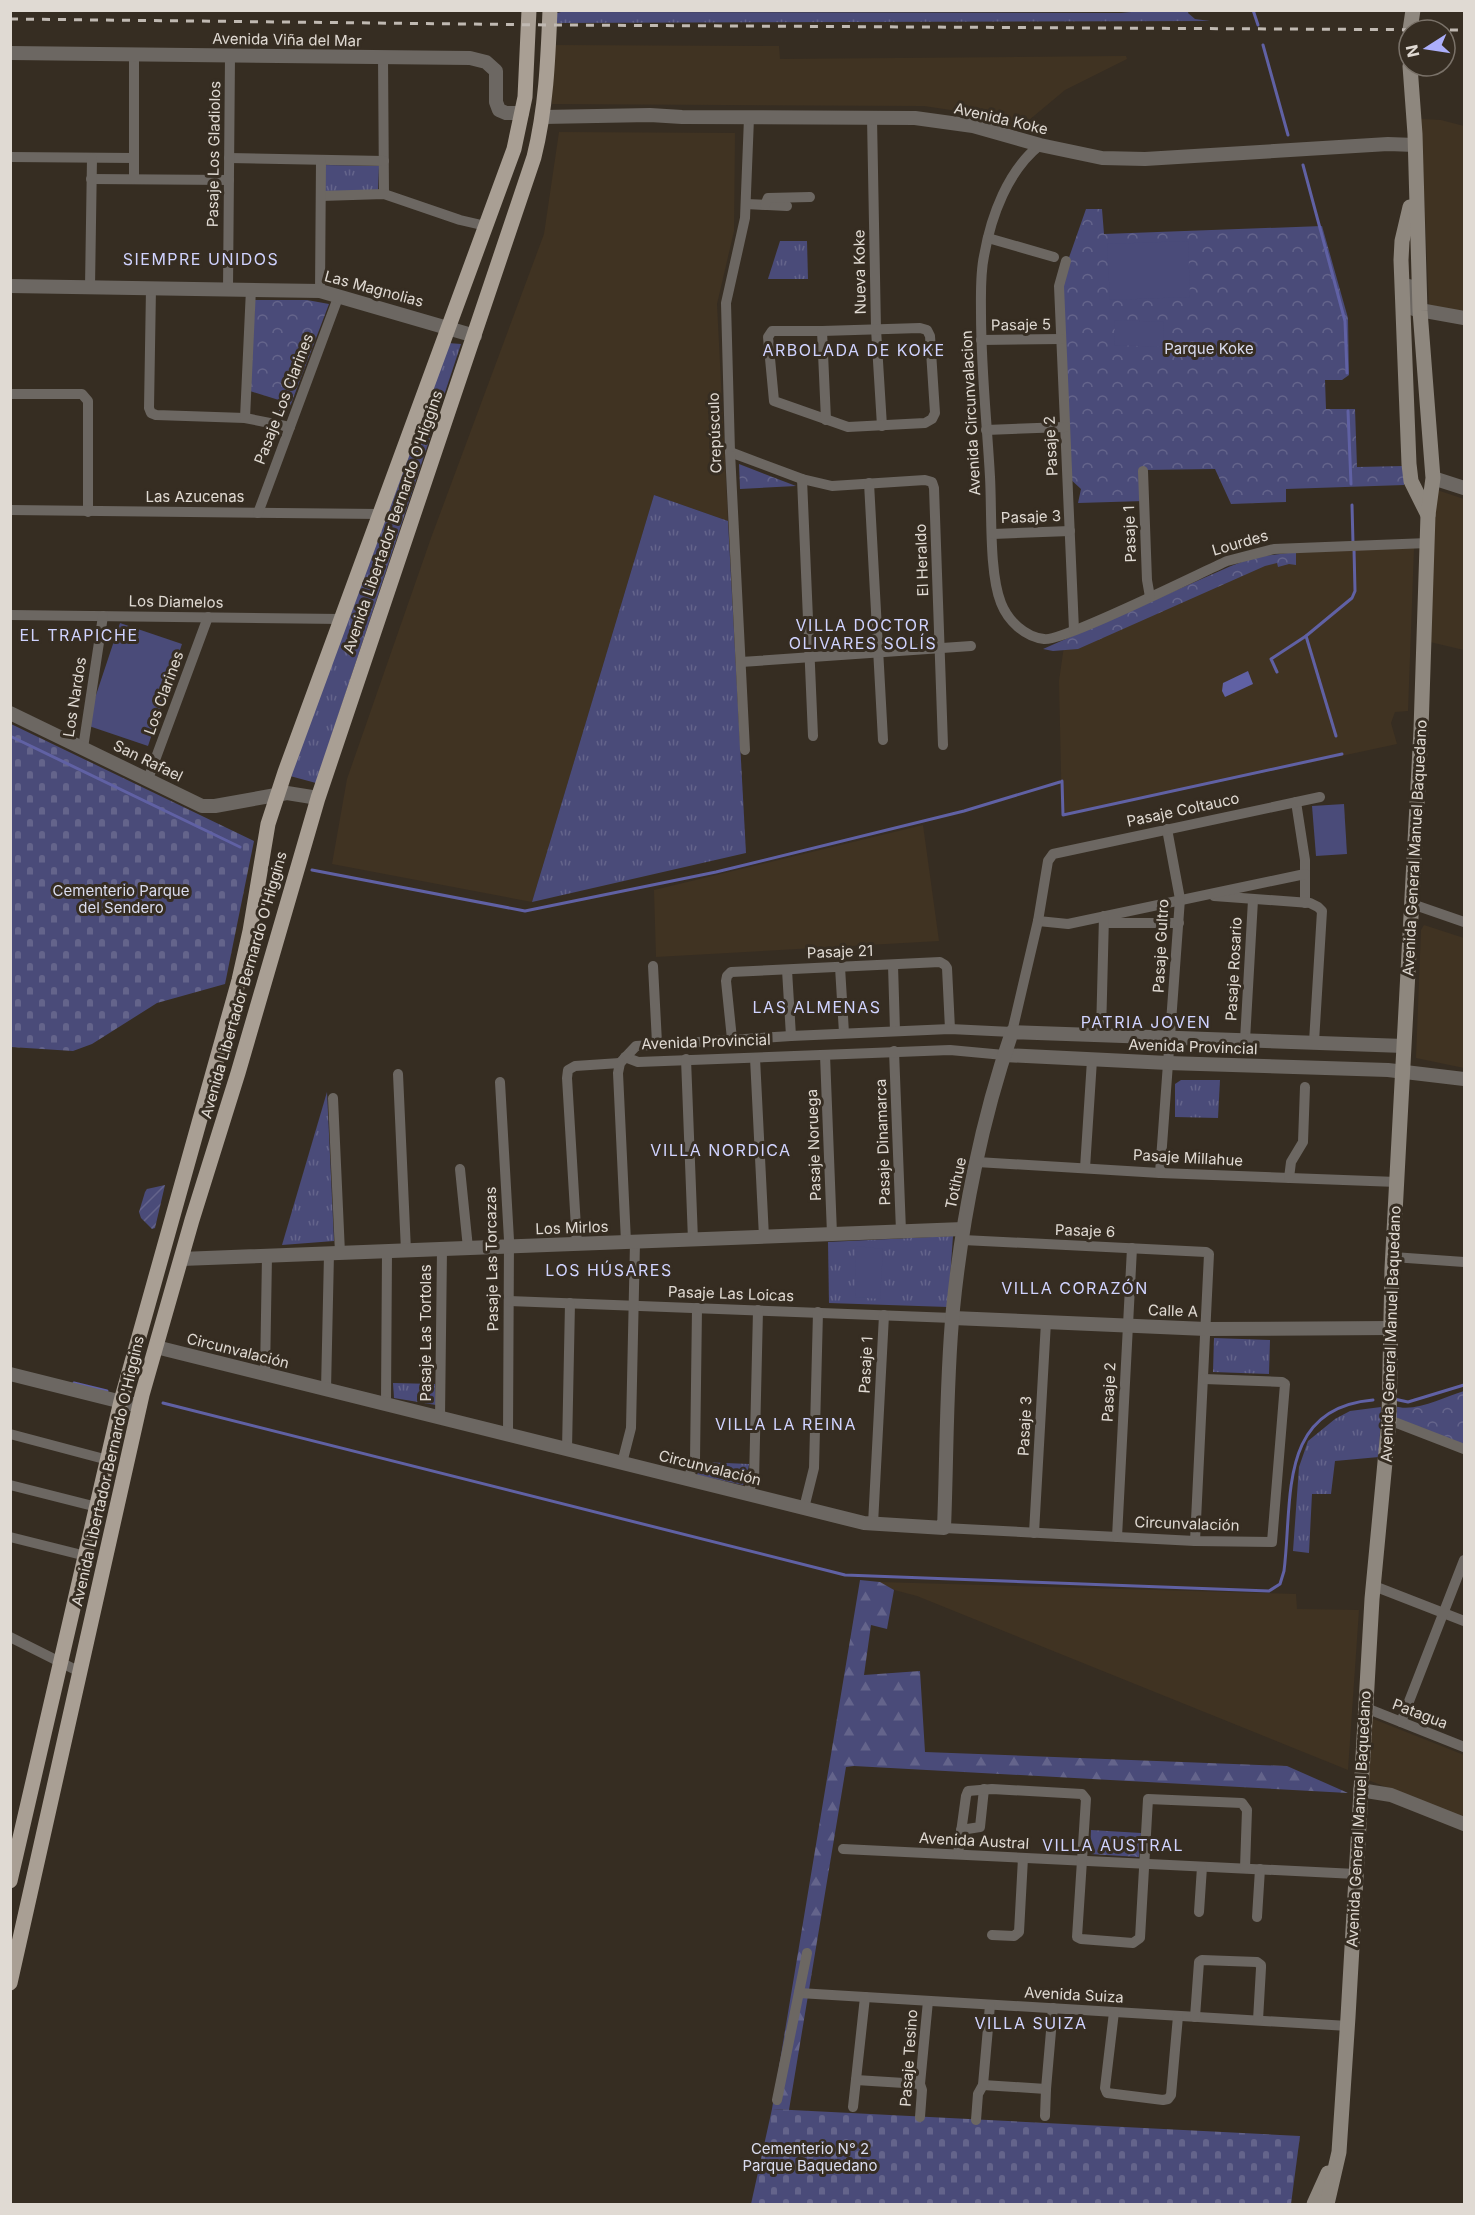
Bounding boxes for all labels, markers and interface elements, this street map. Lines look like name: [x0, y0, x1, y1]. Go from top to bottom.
north arrow: [1397, 18, 1457, 78]
street label: Avenida Viña del Mar: [212, 29, 362, 50]
text: N: [1401, 43, 1423, 59]
street label: Pasaje Los Gladiolos: [203, 81, 224, 227]
street label: Avenida Koke: [952, 98, 1050, 139]
street label: Nueva Koke: [849, 229, 870, 315]
district label: SIEMPRE UNIDOS: [123, 249, 279, 269]
street label: Las Magnolias: [323, 266, 426, 311]
street label: Pasaje 5: [991, 314, 1051, 335]
street label: Avenida Circunvalacion: [957, 330, 984, 496]
street label: Pasaje Los Clarines: [250, 331, 317, 467]
park label: Parque Koke: [1164, 339, 1254, 358]
district label: ARBOLADA DE KOKE: [762, 340, 946, 360]
street label: Avenida Libertador Bernardo O'Higgins: [338, 388, 447, 656]
street label: Crepúsculo: [704, 392, 725, 474]
street label: Pasaje 2: [1039, 416, 1062, 477]
street label: Las Azucenas: [145, 487, 245, 506]
street label: Pasaje 1: [1119, 505, 1140, 563]
street label: Pasaje 3: [1001, 506, 1061, 527]
street label: El Heraldo: [911, 523, 932, 597]
street label: Lourdes: [1210, 525, 1270, 560]
street label: Los Diamelos: [128, 591, 224, 612]
district label: VILLA DOCTOR OLIVARES SOLÍS: [789, 615, 937, 653]
district label: EL TRAPICHE: [19, 625, 139, 645]
street label: Los Clarines: [140, 648, 187, 737]
street label: Los Nardos: [59, 655, 90, 738]
street label: Avenida General Manuel Baquedano: [1398, 719, 1431, 977]
street label: San Rafael: [110, 736, 186, 786]
street label: Pasaje Coltauco: [1125, 788, 1241, 831]
street label: Avenida Libertador Bernardo O'Higgins: [196, 849, 291, 1121]
park label: Cementerio Parque del Sendero: [53, 881, 189, 917]
street label: Pasaje Gultro: [1149, 898, 1172, 993]
street label: Pasaje Rosario: [1221, 916, 1246, 1022]
street label: Pasaje 21: [807, 941, 873, 962]
district label: LAS ALMENAS: [753, 997, 881, 1017]
district label: PATRIA JOVEN: [1081, 1012, 1211, 1032]
street label: Avenida Provincial: [641, 1030, 771, 1053]
street label: Avenida Provincial: [1128, 1035, 1258, 1058]
street label: Pasaje Dinamarca: [871, 1078, 894, 1206]
street label: Pasaje Noruega: [802, 1089, 825, 1201]
district label: VILLA NORDICA: [650, 1140, 792, 1160]
street label: Pasaje Millahue: [1132, 1145, 1244, 1170]
street label: Totihue: [941, 1155, 970, 1211]
street label: Pasaje Las Torcazas: [481, 1186, 502, 1331]
street label: Avenida General Manuel Baquedano: [1377, 1205, 1404, 1463]
street label: Los Mirlos: [535, 1217, 609, 1238]
street label: Pasaje 6: [1055, 1220, 1115, 1241]
district label: LOS HÚSARES: [545, 1260, 673, 1280]
street label: Pasaje Las Tortolas: [416, 1264, 435, 1402]
district label: VILLA CORAZÓN: [1001, 1278, 1149, 1298]
street label: Pasaje Las Loicas: [668, 1282, 794, 1305]
street label: Calle A: [1148, 1300, 1198, 1321]
street label: Circunvalación: [185, 1329, 291, 1372]
street label: Avenida Libertador Bernardo O'Higgins: [67, 1334, 148, 1608]
street label: Pasaje 1: [855, 1336, 876, 1394]
street label: Pasaje 2: [1097, 1361, 1120, 1422]
street label: Pasaje 3: [1013, 1395, 1036, 1457]
district label: VILLA LA REINA: [715, 1414, 857, 1434]
street label: Circunvalación: [657, 1446, 763, 1489]
street label: Circunvalación: [1134, 1512, 1240, 1535]
street label: Avenida General Manuel Baquedano: [1342, 1690, 1375, 1948]
street label: Patagua: [1390, 1694, 1451, 1733]
street label: Avenida Austral: [918, 1828, 1030, 1853]
district label: VILLA AUSTRAL: [1042, 1835, 1184, 1855]
street label: Avenida Suiza: [1024, 1982, 1124, 2007]
street label: Pasaje Tesino: [896, 2009, 921, 2107]
district label: VILLA SUIZA: [974, 2013, 1088, 2033]
park label: Cementerio N° 2 Parque Baquedano: [743, 2139, 877, 2175]

